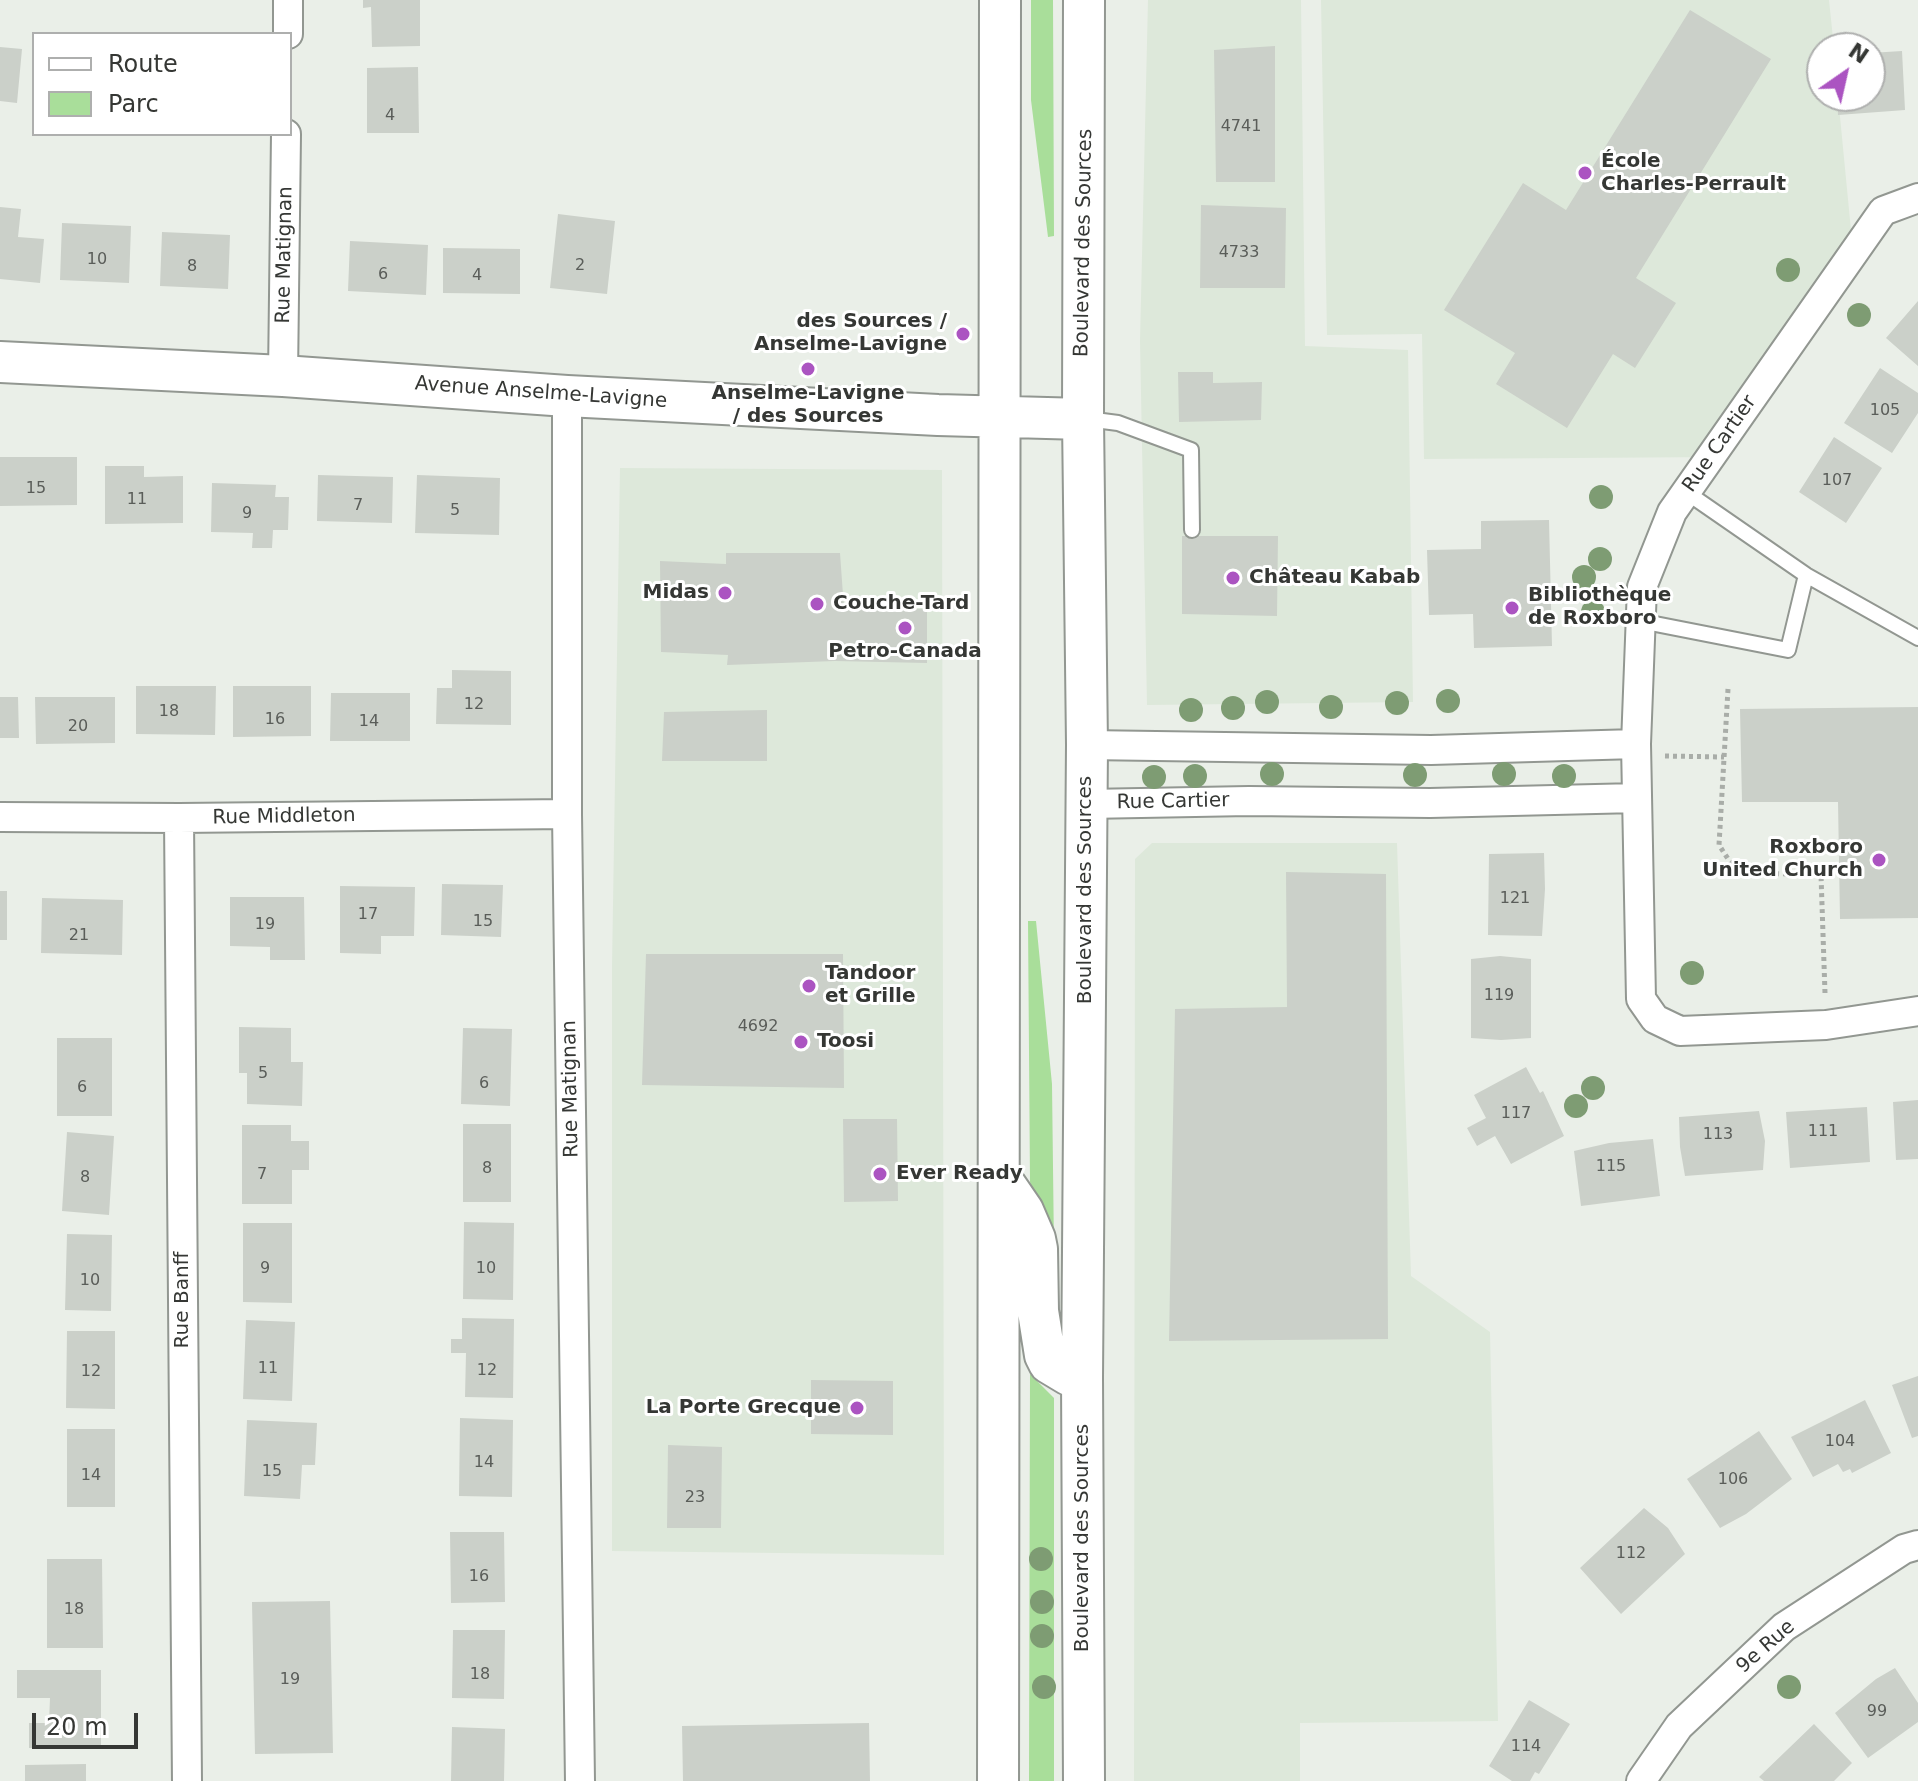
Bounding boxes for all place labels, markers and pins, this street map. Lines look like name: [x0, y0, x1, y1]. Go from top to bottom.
place label: École Charles-Perrault: [1601, 150, 1786, 197]
marker: École Charles-Perrault: [1576, 164, 1594, 182]
place label: des Sources / Anselme-Lavigne: [754, 310, 947, 357]
marker: des Sources / Anselme-Lavigne: [954, 325, 972, 343]
marker: Anselme-Lavigne / des Sources: [799, 360, 817, 378]
place label: Anselme-Lavigne / des Sources: [712, 382, 904, 429]
place label: Château Kabab: [1249, 566, 1420, 590]
marker: Château Kabab: [1224, 569, 1242, 587]
place label: Midas: [643, 581, 709, 605]
marker: Midas: [716, 584, 734, 602]
place label: Bibliothèque de Roxboro: [1528, 584, 1671, 631]
place label: Couche-Tard: [833, 592, 969, 616]
marker: Couche-Tard: [808, 595, 826, 613]
marker: Bibliothèque de Roxboro: [1503, 599, 1521, 617]
marker: Petro-Canada: [896, 619, 914, 637]
place label: Petro-Canada: [828, 640, 982, 664]
place label: Roxboro United Church: [1702, 836, 1863, 883]
marker: Roxboro United Church: [1870, 851, 1888, 869]
place label: Tandoor et Grille: [825, 962, 915, 1009]
marker: Tandoor et Grille: [800, 977, 818, 995]
place label: Toosi: [817, 1030, 874, 1054]
marker: Toosi: [792, 1033, 810, 1051]
place label: Ever Ready: [896, 1162, 1023, 1186]
marker: Ever Ready: [871, 1165, 889, 1183]
place label: La Porte Grecque: [646, 1396, 841, 1420]
marker: La Porte Grecque: [848, 1399, 866, 1417]

